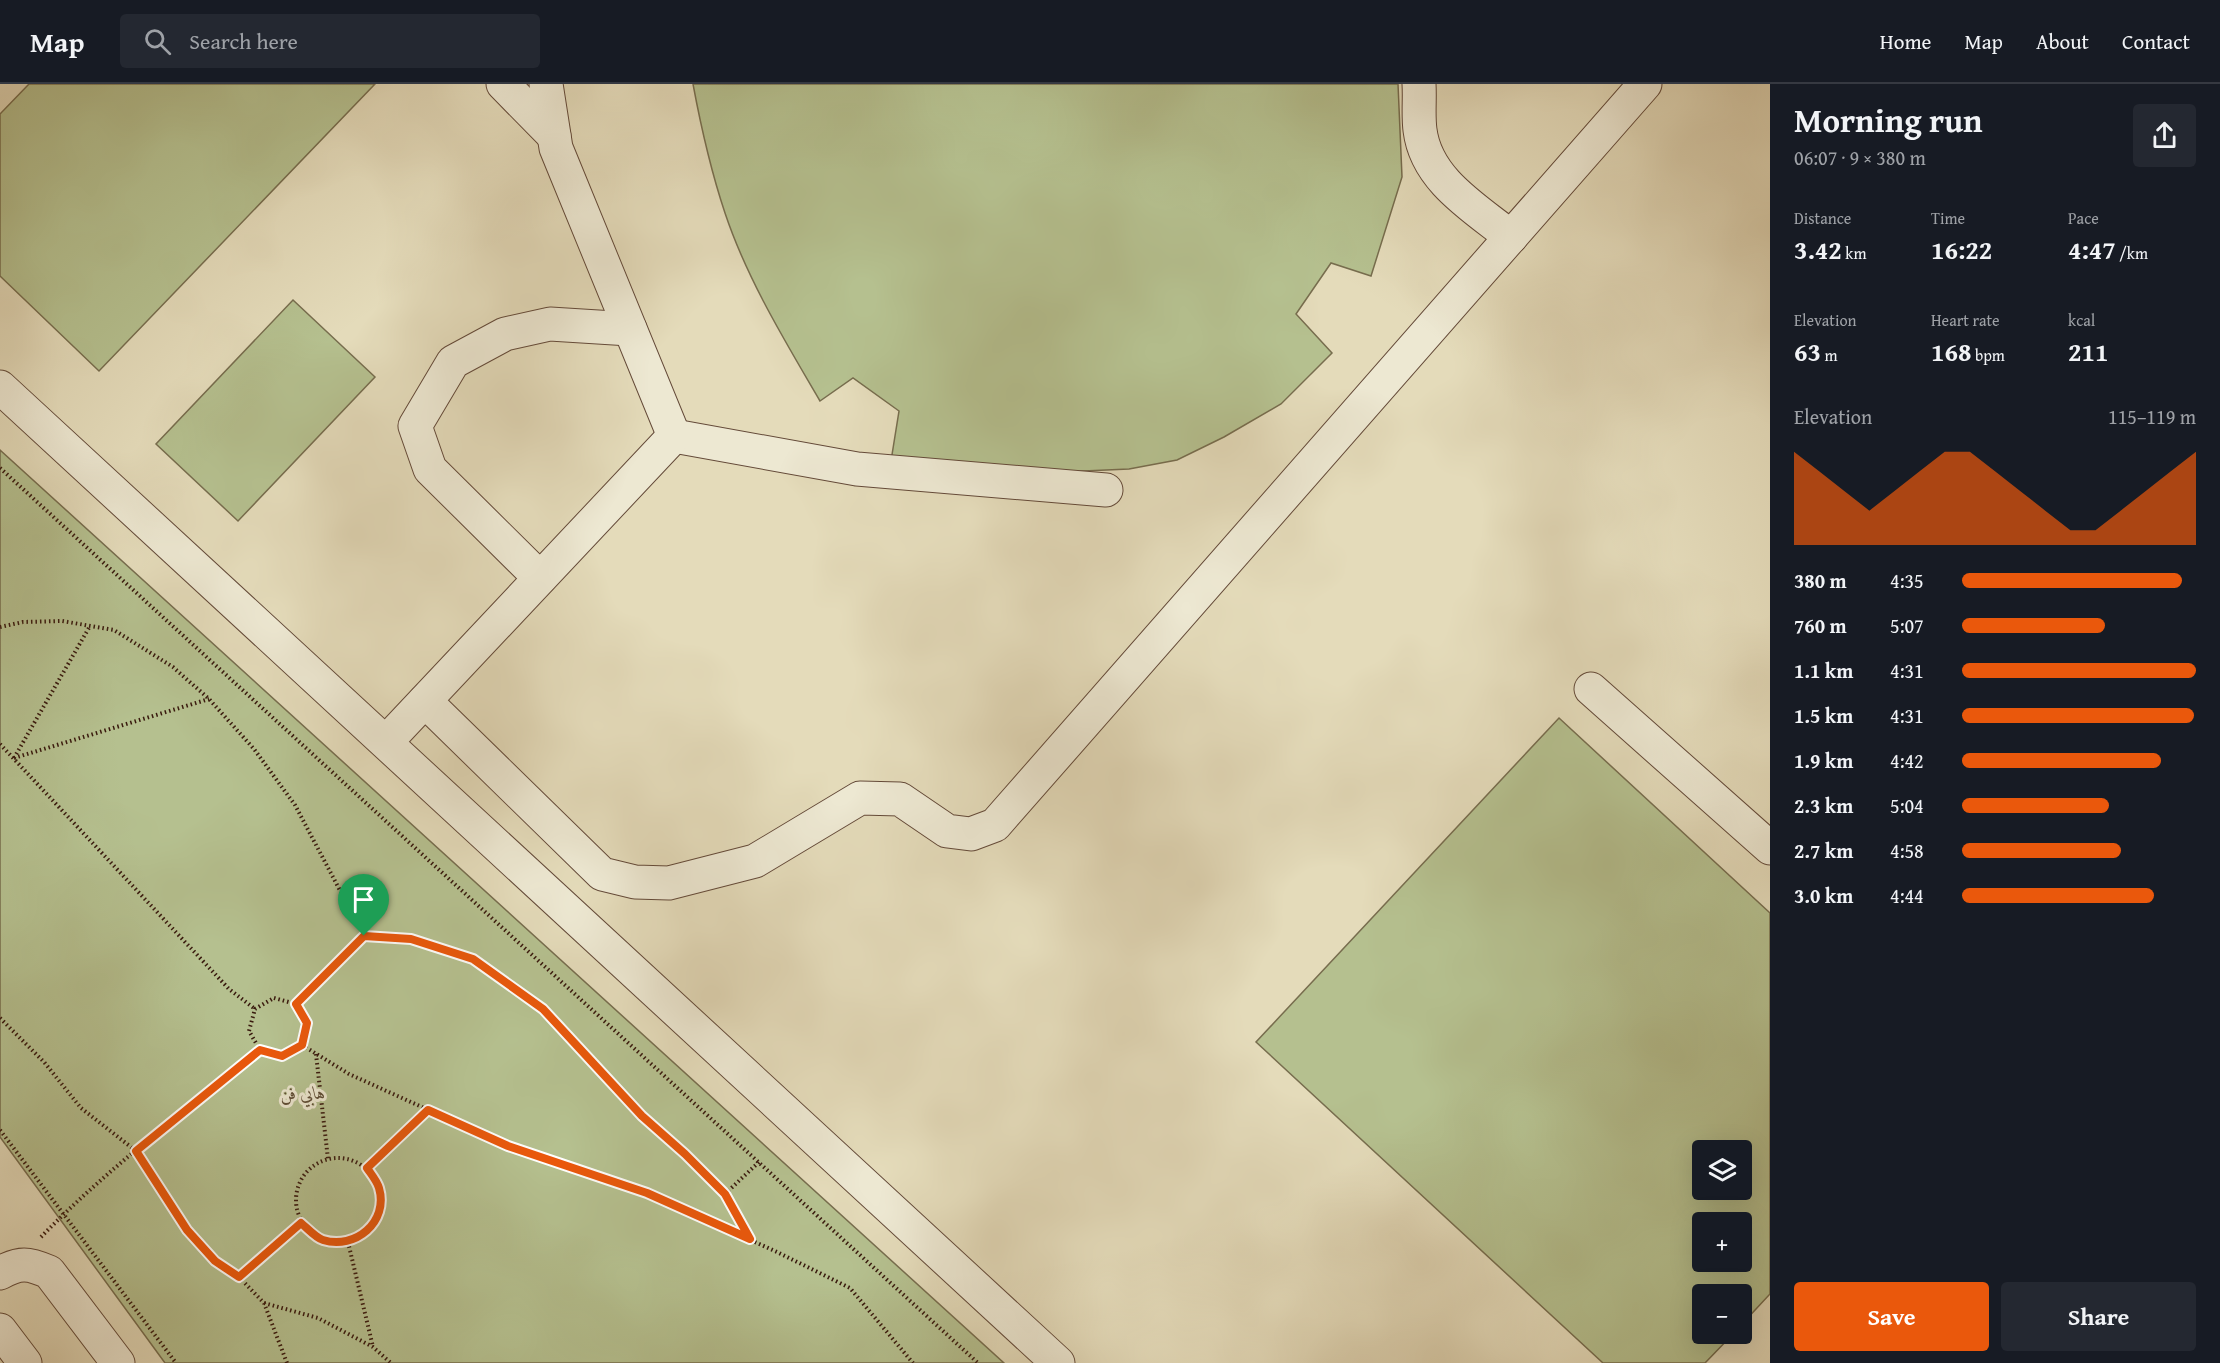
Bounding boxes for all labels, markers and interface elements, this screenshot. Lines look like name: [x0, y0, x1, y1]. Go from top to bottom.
search box: [120, 14, 540, 68]
text: Map: [30, 21, 84, 62]
icon: search: [141, 25, 174, 58]
text: Search here: [189, 25, 298, 57]
text: Home: [1880, 26, 1931, 57]
text: Map: [1964, 26, 2003, 57]
text: About: [2036, 26, 2089, 57]
text: Contact: [2122, 26, 2190, 57]
text: Morning run: [1794, 96, 1983, 144]
button: share: [2133, 104, 2196, 167]
text: 06:07 · 9 × 380 m: [1794, 143, 1926, 172]
text: Distance: [1794, 206, 1851, 230]
text: Time: [1931, 206, 1965, 230]
text: Pace: [2068, 206, 2099, 230]
text: 3.42: [1794, 230, 1842, 269]
text: 16:22: [1931, 230, 1992, 269]
text: 4:47: [2068, 230, 2116, 269]
text: km: [1842, 241, 1866, 265]
text: /km: [2116, 241, 2148, 265]
text: Elevation: [1794, 308, 1857, 332]
text: Heart rate: [1931, 308, 2000, 332]
text: kcal: [2068, 308, 2095, 332]
text: 63: [1794, 332, 1821, 371]
text: 168: [1931, 332, 1971, 371]
text: 211: [2068, 332, 2108, 371]
text: m: [1821, 343, 1838, 367]
text: bpm: [1971, 343, 2005, 367]
text: Elevation: [1794, 402, 1872, 431]
text: 115–119 m: [2108, 402, 2196, 431]
text: 380 m: [1794, 566, 1847, 595]
text: 4:35: [1890, 566, 1924, 595]
text: 760 m: [1794, 611, 1847, 640]
text: 5:07: [1890, 611, 1924, 640]
text: 1.1 km: [1794, 656, 1853, 685]
text: 4:31: [1890, 656, 1924, 685]
text: 1.5 km: [1794, 701, 1853, 730]
text: 4:31: [1890, 701, 1924, 730]
text: 1.9 km: [1794, 746, 1853, 775]
text: 4:42: [1890, 746, 1924, 775]
text: 2.3 km: [1794, 791, 1853, 820]
text: 5:04: [1890, 791, 1924, 820]
text: 2.7 km: [1794, 836, 1853, 865]
text: 4:58: [1890, 836, 1924, 865]
pin: [338, 874, 389, 936]
text: 3.0 km: [1794, 881, 1853, 910]
text: 4:44: [1890, 881, 1924, 910]
icon: arrive: [347, 883, 380, 916]
park label: هابي فن: [280, 1079, 326, 1108]
map controls: [1692, 1140, 1752, 1344]
button: layers: [1692, 1140, 1752, 1200]
button: +: [1692, 1212, 1752, 1272]
button: Save: [1794, 1282, 1989, 1351]
button: Share: [2001, 1282, 2196, 1351]
button: −: [1692, 1284, 1752, 1344]

